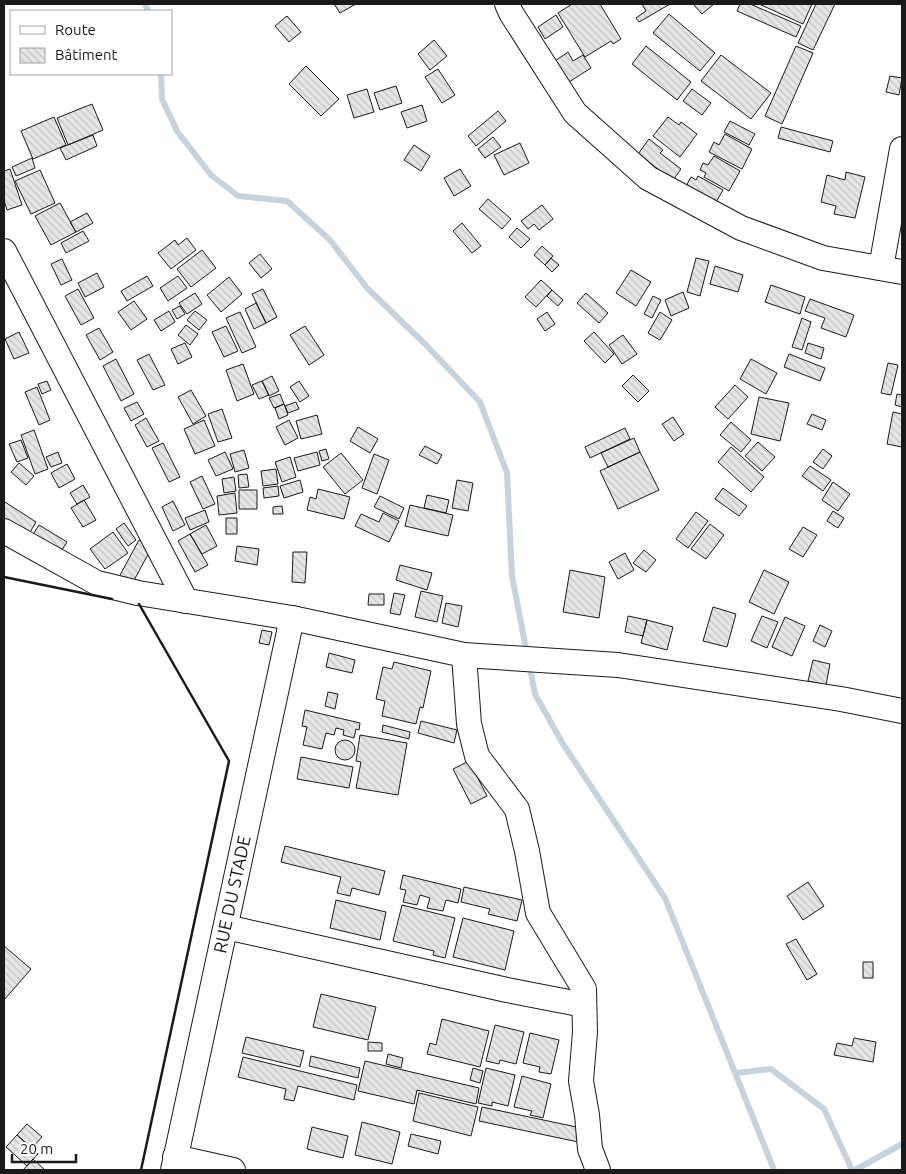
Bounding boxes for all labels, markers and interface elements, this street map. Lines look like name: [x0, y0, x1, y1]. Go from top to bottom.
legend: [10, 10, 172, 75]
text: Route: [55, 21, 96, 38]
text: Bâtiment: [55, 46, 118, 63]
street label: RUE DU STADE: [209, 833, 254, 955]
scale bar: [12, 1132, 76, 1164]
text: 20 m: [20, 1140, 53, 1157]

